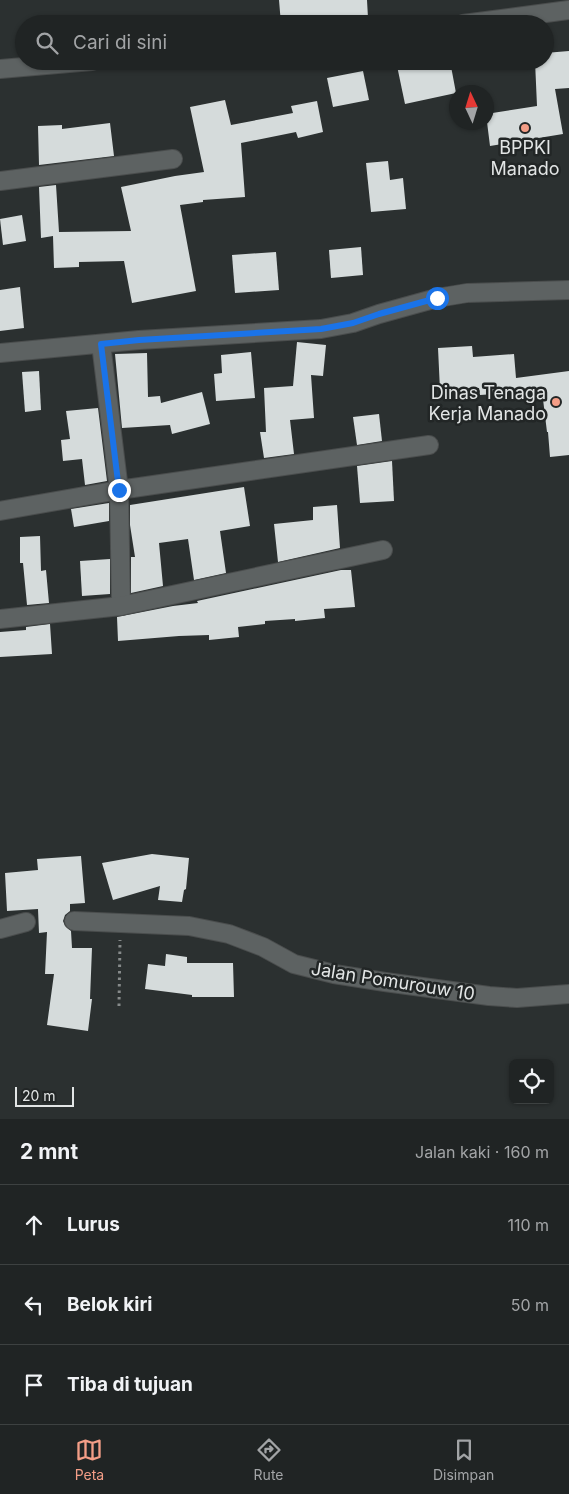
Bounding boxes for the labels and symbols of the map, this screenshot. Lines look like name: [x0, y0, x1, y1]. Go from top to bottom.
north arrow: [449, 85, 494, 130]
marker: BPPKI Manado: [519, 122, 531, 134]
place label: BPPKI Manado: [491, 137, 559, 179]
route start: [426, 287, 449, 310]
place label: Dinas Tenaga Kerja Manado: [429, 382, 546, 424]
marker: Dinas Tenaga Kerja Manado: [550, 396, 562, 408]
route end: [108, 479, 131, 502]
street label: Jalan Pomurouw 10: [310, 958, 476, 1004]
scale bar: [15, 1084, 74, 1107]

